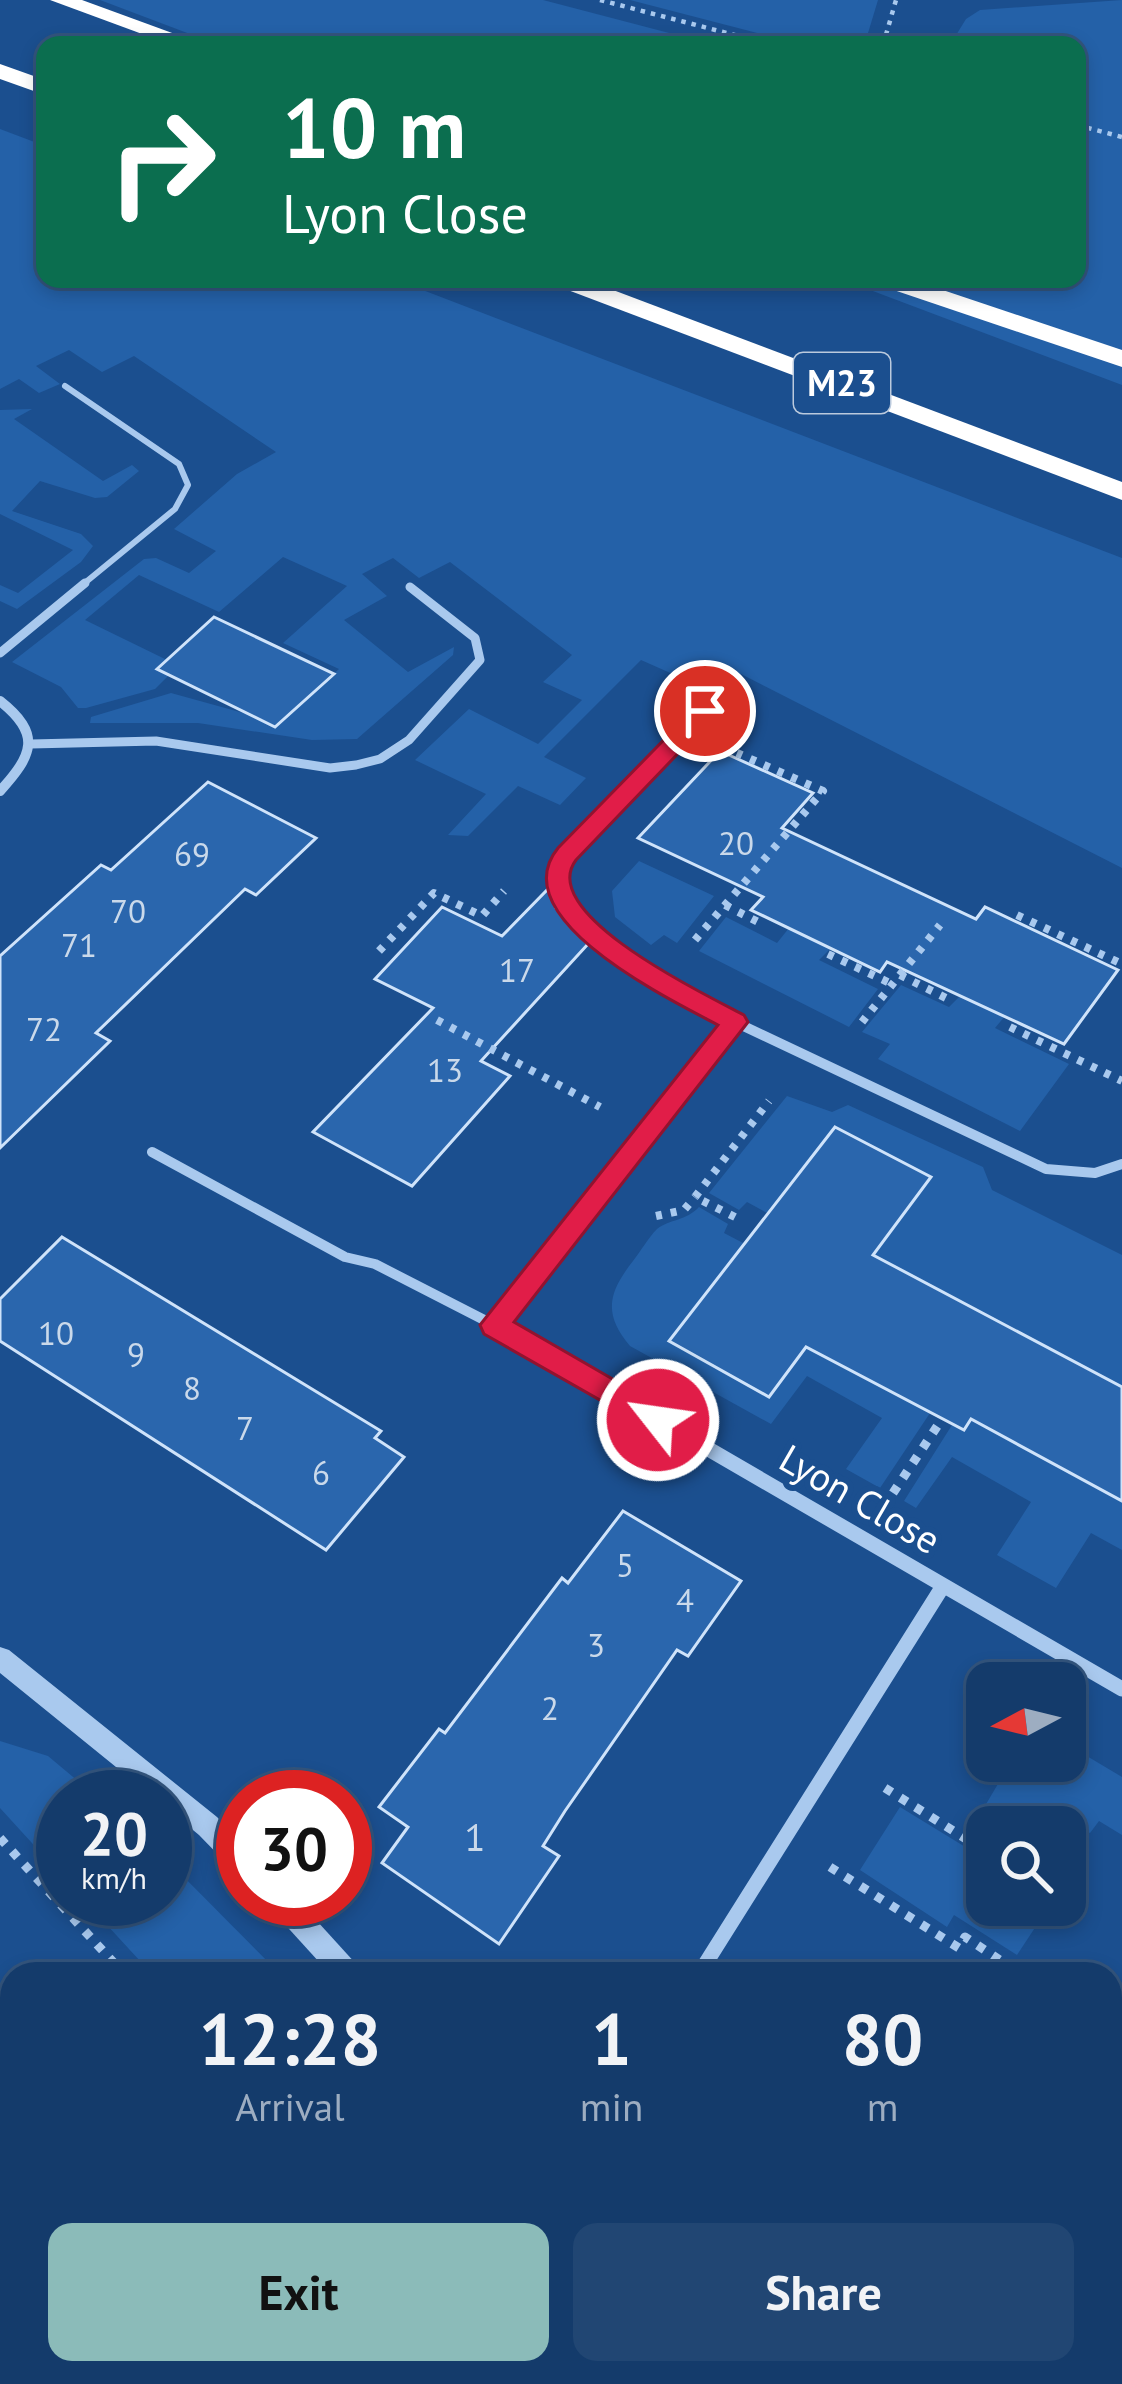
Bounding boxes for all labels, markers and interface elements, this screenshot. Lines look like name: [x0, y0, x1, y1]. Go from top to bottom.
text: 10 m: [282, 72, 466, 181]
icon: right: [84, 84, 240, 240]
text: Lyon Close: [282, 178, 528, 248]
road number: M23: [794, 353, 890, 413]
pin: [654, 660, 756, 762]
icon: arrive: [672, 678, 738, 744]
house number: 20: [718, 821, 754, 864]
house number: 69: [174, 832, 210, 875]
house number: 70: [110, 889, 146, 932]
house number: 71: [61, 923, 97, 966]
house number: 17: [499, 948, 535, 991]
house number: 72: [26, 1007, 62, 1050]
house number: 13: [427, 1048, 463, 1091]
house number: 10: [38, 1311, 74, 1354]
house number: 9: [127, 1332, 145, 1375]
position arrow: [595, 1357, 721, 1483]
house number: 8: [183, 1366, 201, 1409]
house number: 7: [236, 1406, 254, 1449]
street label: Lyon Close: [771, 1432, 950, 1565]
house number: 6: [312, 1451, 330, 1494]
house number: 5: [616, 1543, 634, 1586]
house number: 4: [676, 1578, 694, 1621]
house number: 3: [587, 1623, 605, 1666]
north arrow: [966, 1662, 1086, 1782]
map controls: [966, 1662, 1086, 1926]
house number: 2: [541, 1686, 559, 1729]
speed limit sign: 30: [216, 1770, 372, 1926]
text: 20: [80, 1794, 148, 1872]
button: search: [966, 1806, 1086, 1926]
house number: 1: [464, 1811, 486, 1862]
text: km/h: [81, 1858, 147, 1897]
text: 12:28: [199, 1992, 381, 2085]
text: 1: [591, 1992, 632, 2085]
text: 80: [842, 1992, 923, 2085]
text: Arrival: [235, 2081, 345, 2132]
text: min: [580, 2081, 643, 2132]
text: m: [867, 2081, 898, 2132]
button: Exit: [48, 2223, 549, 2361]
button: Share: [573, 2223, 1074, 2361]

